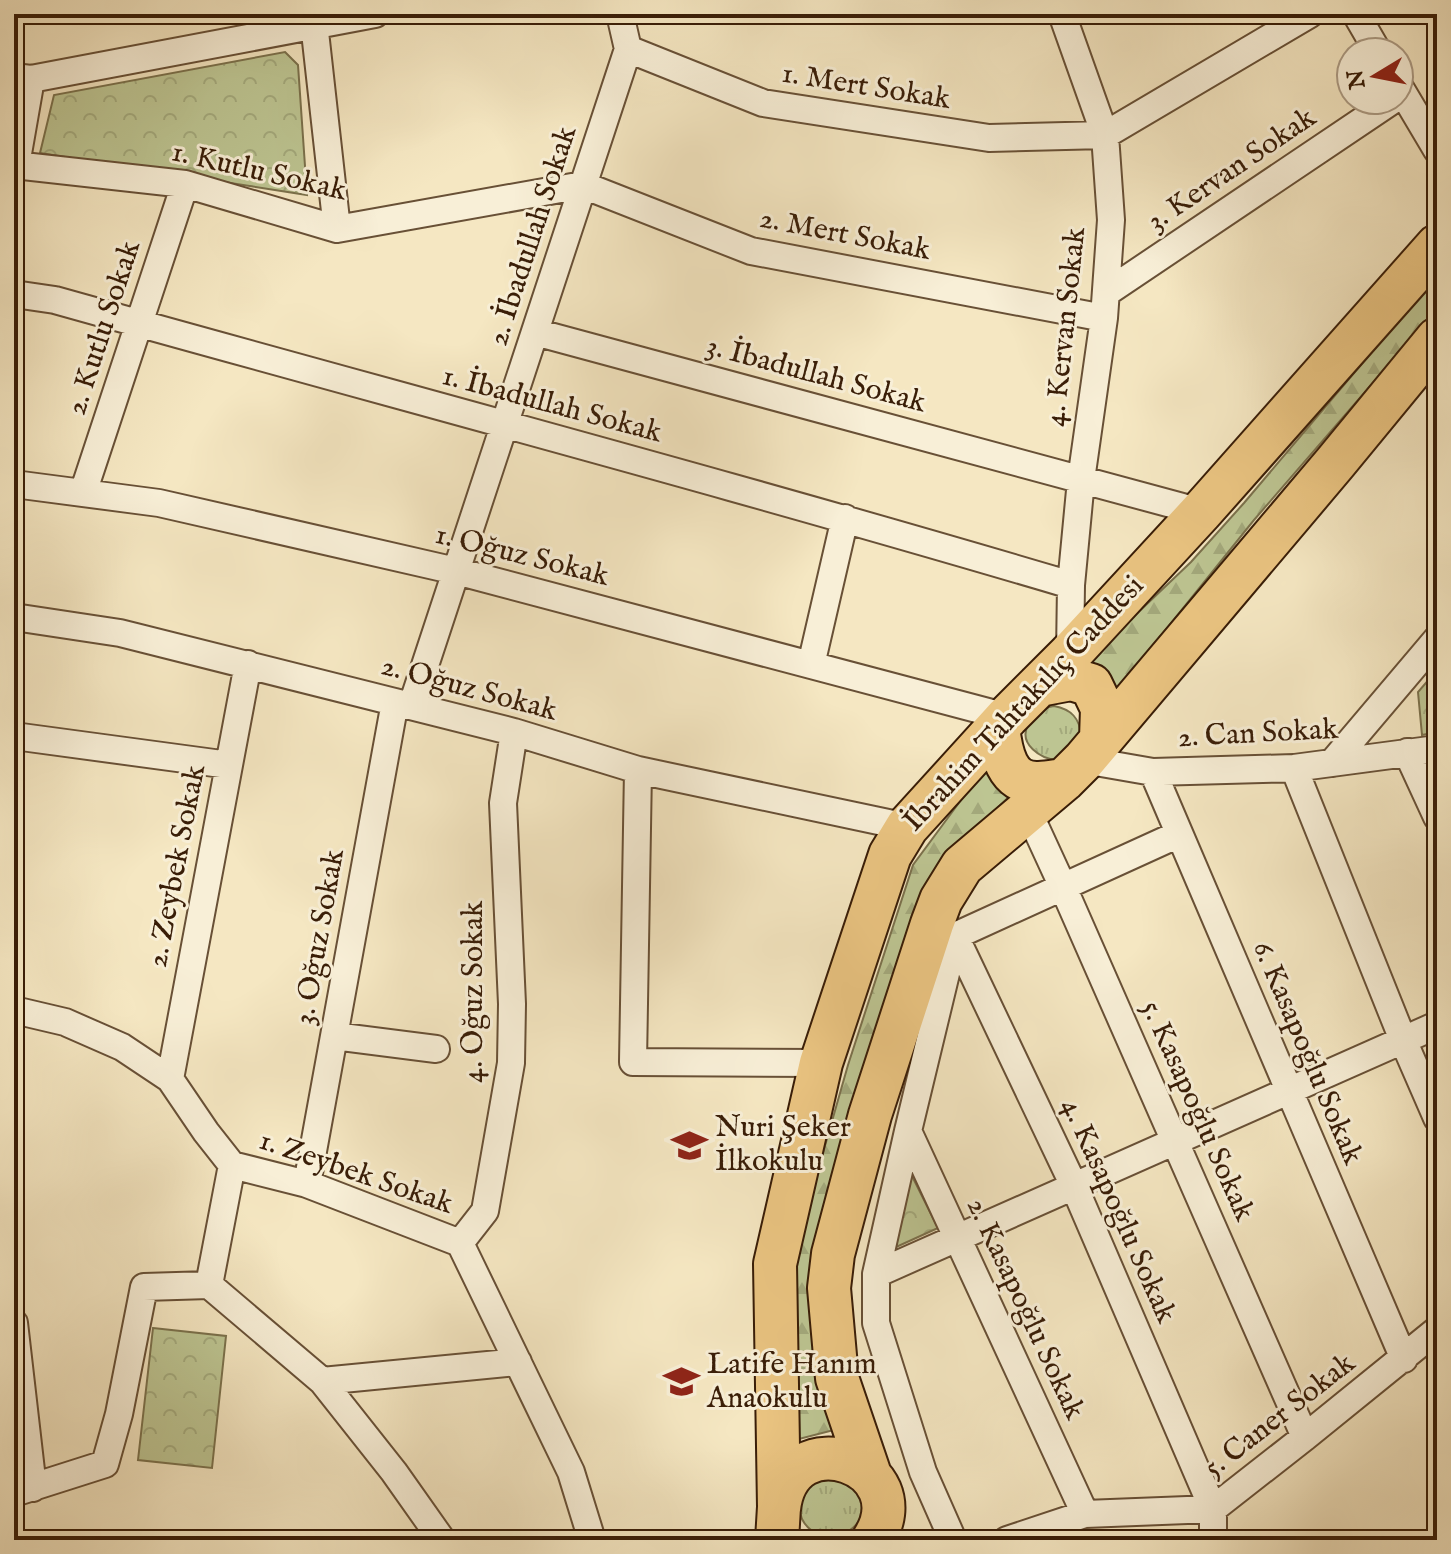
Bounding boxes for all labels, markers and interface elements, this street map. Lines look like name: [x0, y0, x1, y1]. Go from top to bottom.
north arrow: [1335, 36, 1415, 116]
street label: 1. Mert Sokak: [779, 55, 954, 119]
text: N: [1342, 67, 1373, 92]
street label: 3. Kervan Sokak: [1140, 99, 1325, 241]
street label: 2. İbadullah Sokak: [480, 120, 587, 351]
street label: 1. Kutlu Sokak: [168, 133, 351, 211]
street label: 2. Mert Sokak: [756, 200, 935, 270]
street label: 4. Kervan Sokak: [1037, 225, 1095, 428]
street label: 2. Kutlu Sokak: [58, 235, 150, 420]
street label: 3. İbadullah Sokak: [702, 327, 931, 423]
street label: 1. İbadullah Sokak: [438, 357, 667, 453]
street label: 1. Oğuz Sokak: [431, 516, 614, 596]
street label: İbrahim Tahtakılıç Caddesi: [895, 568, 1153, 840]
street label: 2. Oğuz Sokak: [377, 647, 562, 731]
street label: 2. Can Sokak: [1177, 711, 1340, 757]
street label: 2. Zeybek Sokak: [139, 761, 215, 971]
street label: 3. Oğuz Sokak: [286, 845, 354, 1028]
street label: 4. Oğuz Sokak: [455, 900, 493, 1083]
street label: 6. Kasapoğlu Sokak: [1243, 935, 1372, 1171]
street label: 5. Kasapoğlu Sokak: [1131, 995, 1263, 1228]
street label: 4. Kasapoğlu Sokak: [1051, 1093, 1185, 1330]
place label: Nuri Şeker İlkokulu: [715, 1109, 851, 1181]
street label: 1. Zeybek Sokak: [254, 1122, 459, 1224]
school or university icon: Nuri Şeker İlkokulu: [670, 1126, 708, 1164]
street label: 2. Kasapoğlu Sokak: [957, 1192, 1093, 1427]
street label: 5. Caner Sokak: [1197, 1344, 1364, 1487]
place label: Latife Hanım Anaokulu: [706, 1346, 877, 1418]
school or university icon: Latife Hanım Anaokulu: [662, 1363, 700, 1401]

